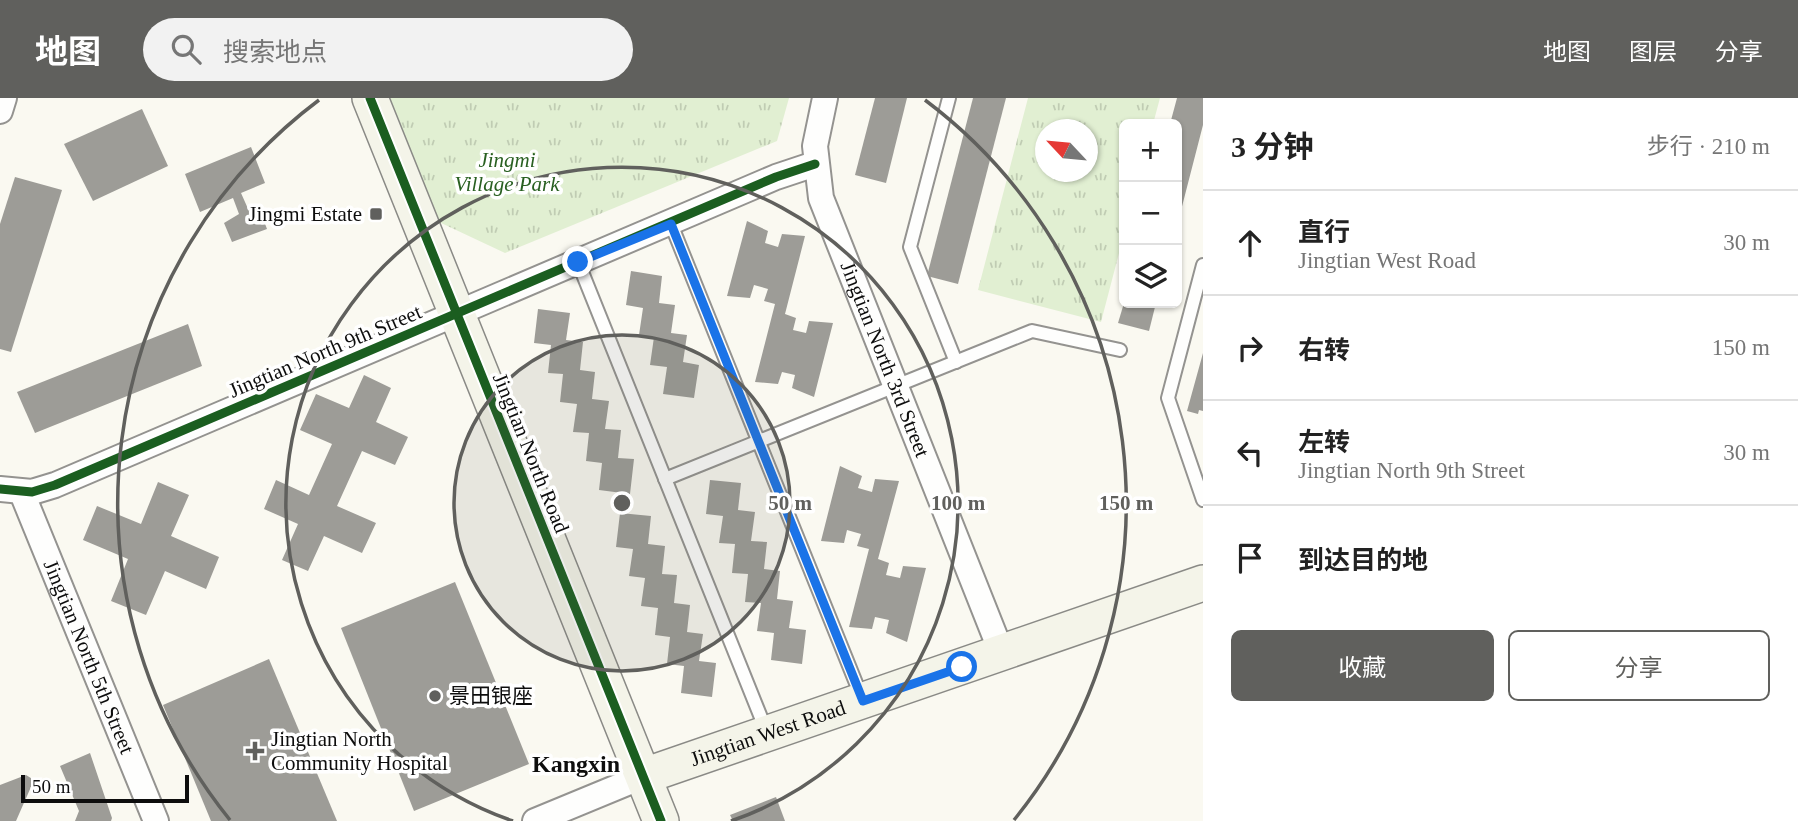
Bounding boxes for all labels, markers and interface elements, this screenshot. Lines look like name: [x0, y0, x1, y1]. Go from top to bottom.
search box: [143, 18, 633, 81]
icon: search: [167, 30, 205, 68]
text: 地图: [35, 34, 101, 70]
text: 搜索地点: [223, 38, 327, 67]
text: 地图: [1543, 39, 1591, 65]
text: 图层: [1629, 39, 1677, 65]
text: 分享: [1715, 39, 1763, 65]
north arrow: [1035, 119, 1098, 182]
map controls: [1119, 119, 1182, 308]
button: +: [1119, 119, 1182, 182]
text: 3 分钟: [1231, 130, 1314, 163]
text: 步行 · 210 m: [1647, 134, 1770, 159]
park label: Jingmi Village Park: [454, 148, 560, 196]
button: −: [1119, 182, 1182, 245]
place label: Jingmi Estate: [248, 202, 362, 226]
marker: Jingmi Estate: [368, 206, 384, 222]
text: 直行: [1298, 218, 1350, 247]
icon: ahead: [1231, 224, 1269, 262]
text: 30 m: [1723, 230, 1770, 255]
button: layers: [1119, 245, 1182, 308]
route end: [562, 246, 593, 277]
text: Jingtian West Road: [1298, 248, 1476, 273]
street label: Jingtian North 3rd Street: [835, 258, 935, 461]
street label: Jingtian North 9th Street: [225, 299, 425, 402]
icon: right: [1231, 329, 1269, 367]
text: 150 m: [1712, 335, 1770, 360]
text: 右转: [1298, 336, 1350, 365]
street label: Jingtian North Road: [488, 370, 574, 537]
text: 左转: [1298, 428, 1350, 457]
icon: left: [1231, 434, 1269, 472]
text: 30 m: [1723, 440, 1770, 465]
text: Jingtian North 9th Street: [1298, 458, 1525, 483]
centre of rings: [610, 491, 634, 515]
text: 50 m: [768, 491, 812, 515]
text: 100 m: [931, 491, 986, 515]
text: 150 m: [1099, 491, 1154, 515]
icon: arrive: [1231, 539, 1269, 577]
text: 到达目的地: [1298, 546, 1428, 575]
street label: Jingtian North 5th Street: [39, 556, 139, 757]
button: 收藏: [1231, 630, 1494, 701]
button: 分享: [1508, 630, 1770, 701]
route start: [946, 651, 977, 682]
place label: 景田银座: [449, 684, 533, 708]
marker: 景田银座: [427, 688, 443, 704]
street label: Jingtian West Road: [687, 695, 849, 771]
place label: Jingtian North Community Hospital: [271, 727, 448, 775]
marker: Jingtian North Community Hospital: [245, 741, 265, 761]
district label: Kangxin: [532, 751, 620, 777]
scale bar: [21, 772, 189, 804]
text: 50 m: [32, 776, 71, 797]

